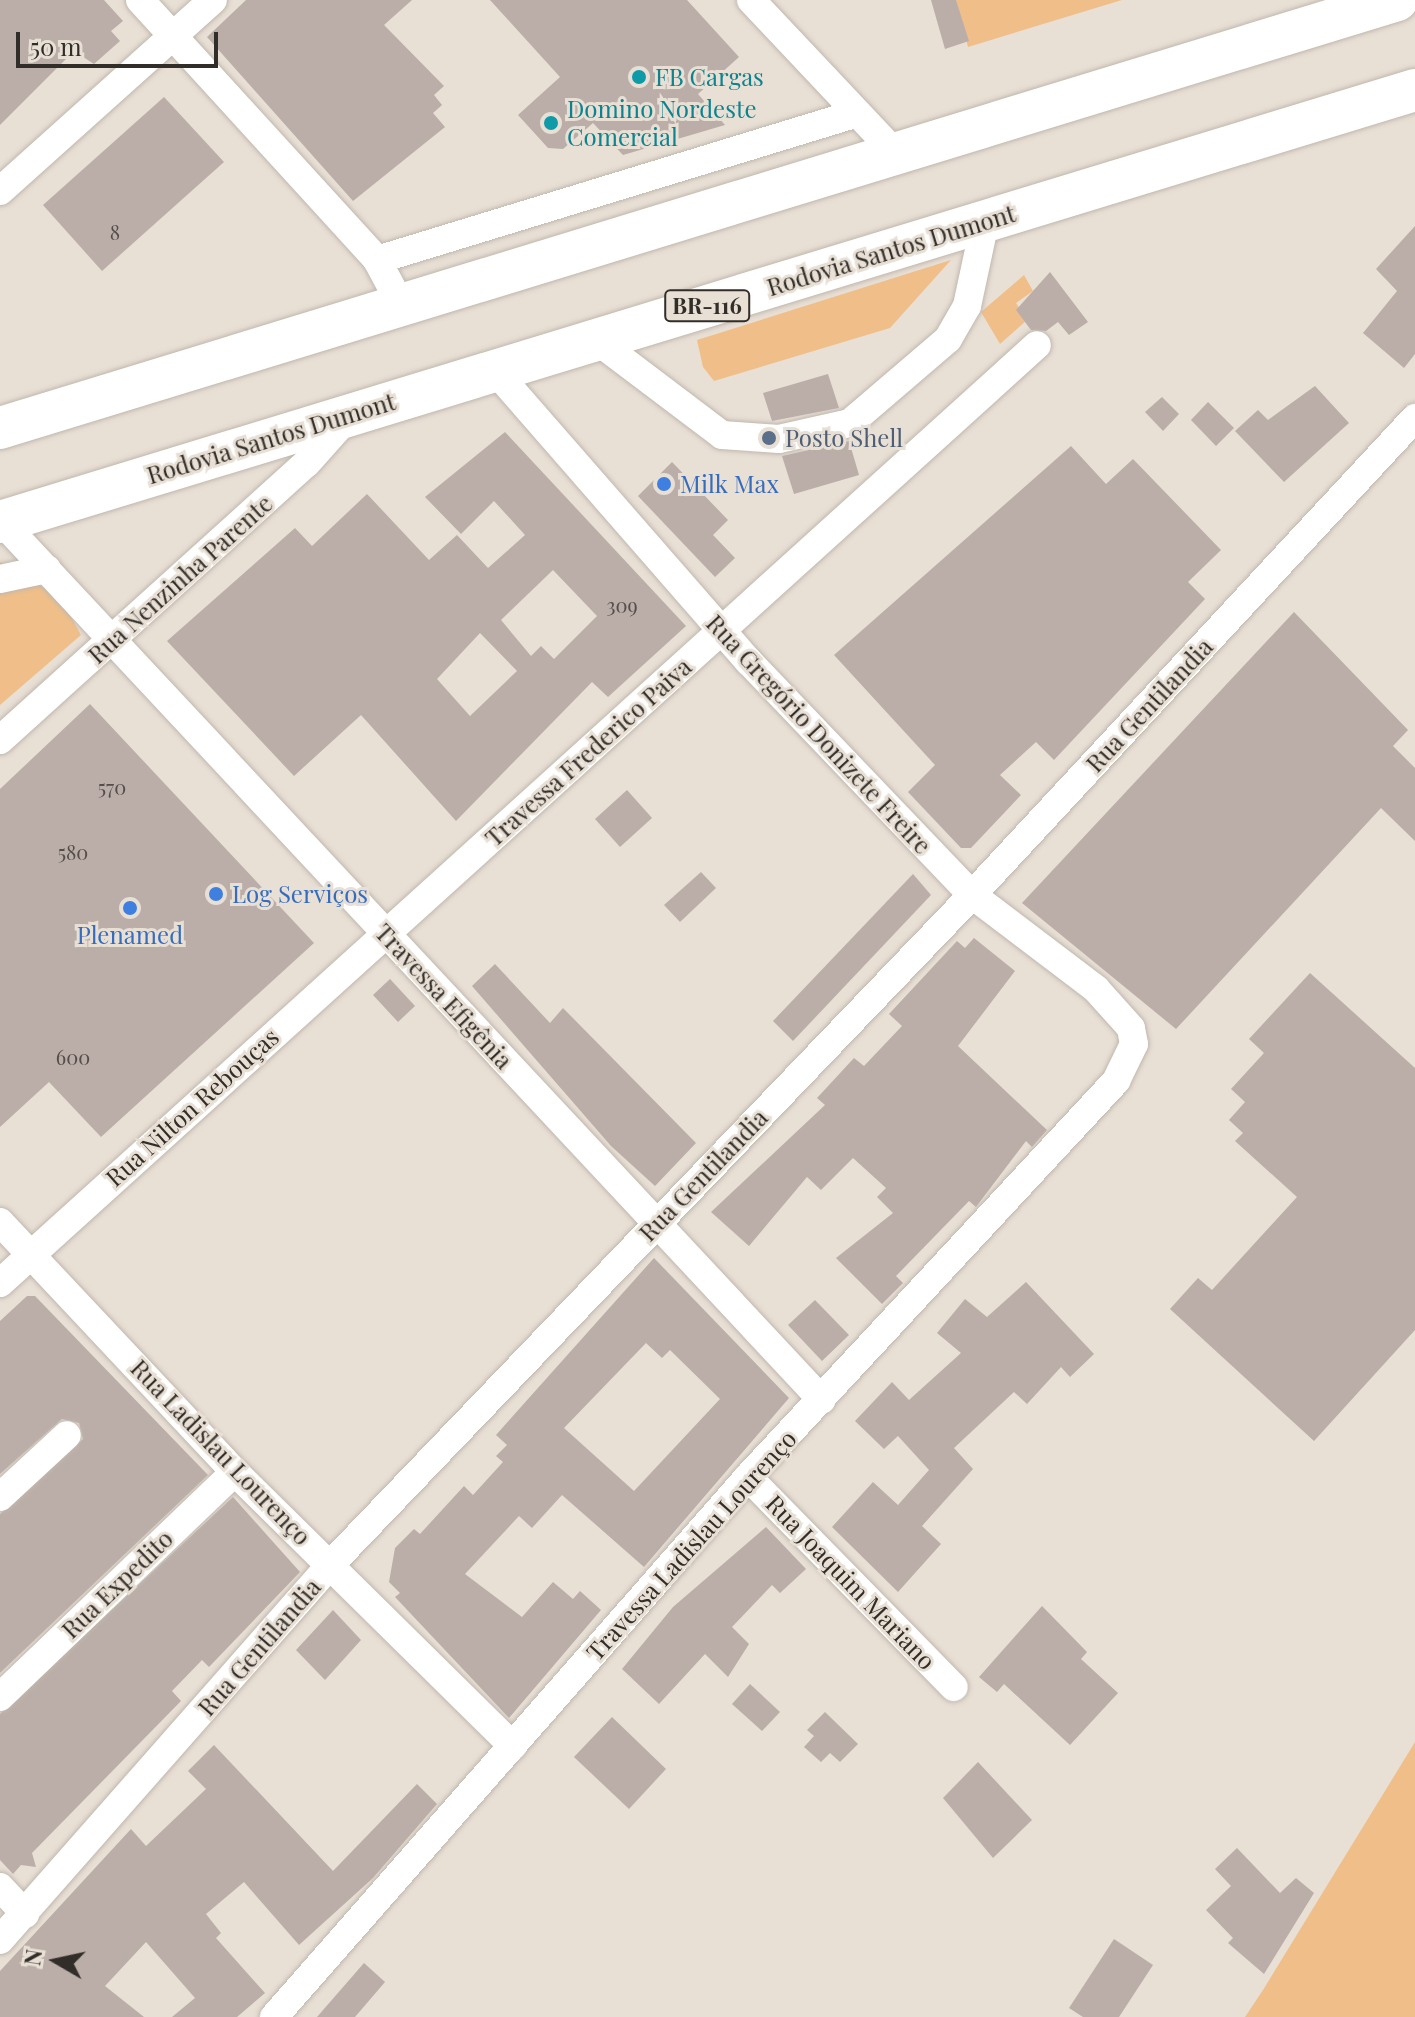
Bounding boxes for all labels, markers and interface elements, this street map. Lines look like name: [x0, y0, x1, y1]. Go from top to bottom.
scale bar: [20, 16, 222, 66]
text: 50 m: [30, 30, 82, 62]
place label: FB Cargas: [655, 63, 764, 91]
marker: FB Cargas: [630, 68, 648, 86]
place label: Domino Nordeste Comercial: [567, 95, 757, 151]
marker: Domino Nordeste Comercial: [542, 114, 560, 132]
street label: Rodovia Santos Dumont: [763, 198, 1019, 302]
house number: 8: [110, 219, 120, 243]
road number: BR-116: [663, 288, 751, 324]
street label: Rodovia Santos Dumont: [143, 386, 399, 490]
place label: Posto Shell: [785, 424, 903, 452]
marker: Posto Shell: [760, 429, 778, 447]
place label: Milk Max: [680, 470, 779, 498]
marker: Milk Max: [655, 475, 673, 493]
street label: Rua Nenzinha Parente: [82, 489, 278, 669]
house number: 309: [606, 592, 638, 616]
street label: Rua Gregório Donizete Freire: [701, 608, 937, 860]
street label: Rua Gentilandia: [1080, 632, 1218, 778]
street label: Travessa Frederico Paiva: [479, 652, 697, 852]
house number: 570: [98, 774, 126, 798]
house number: 580: [58, 839, 88, 863]
place label: Log Serviços: [232, 880, 368, 908]
marker: Log Serviços: [207, 885, 225, 903]
marker: Plenamed: [121, 899, 139, 917]
street label: Travessa Efigênia: [369, 917, 519, 1075]
place label: Plenamed: [77, 921, 183, 949]
street label: Rua Nilton Rebouças: [100, 1022, 284, 1192]
house number: 600: [56, 1044, 90, 1068]
street label: Rua Gentilandia: [633, 1103, 773, 1247]
street label: Rua Ladislau Lourenço: [125, 1353, 317, 1551]
street label: Travessa Ladislau Lourenço: [580, 1424, 802, 1666]
street label: Rua Joaquim Mariano: [760, 1489, 942, 1675]
street label: Rua Expedito: [55, 1524, 179, 1644]
street label: Rua Gentilandia: [192, 1573, 326, 1721]
north arrow: [16, 1921, 96, 2001]
text: N: [16, 1947, 48, 1967]

